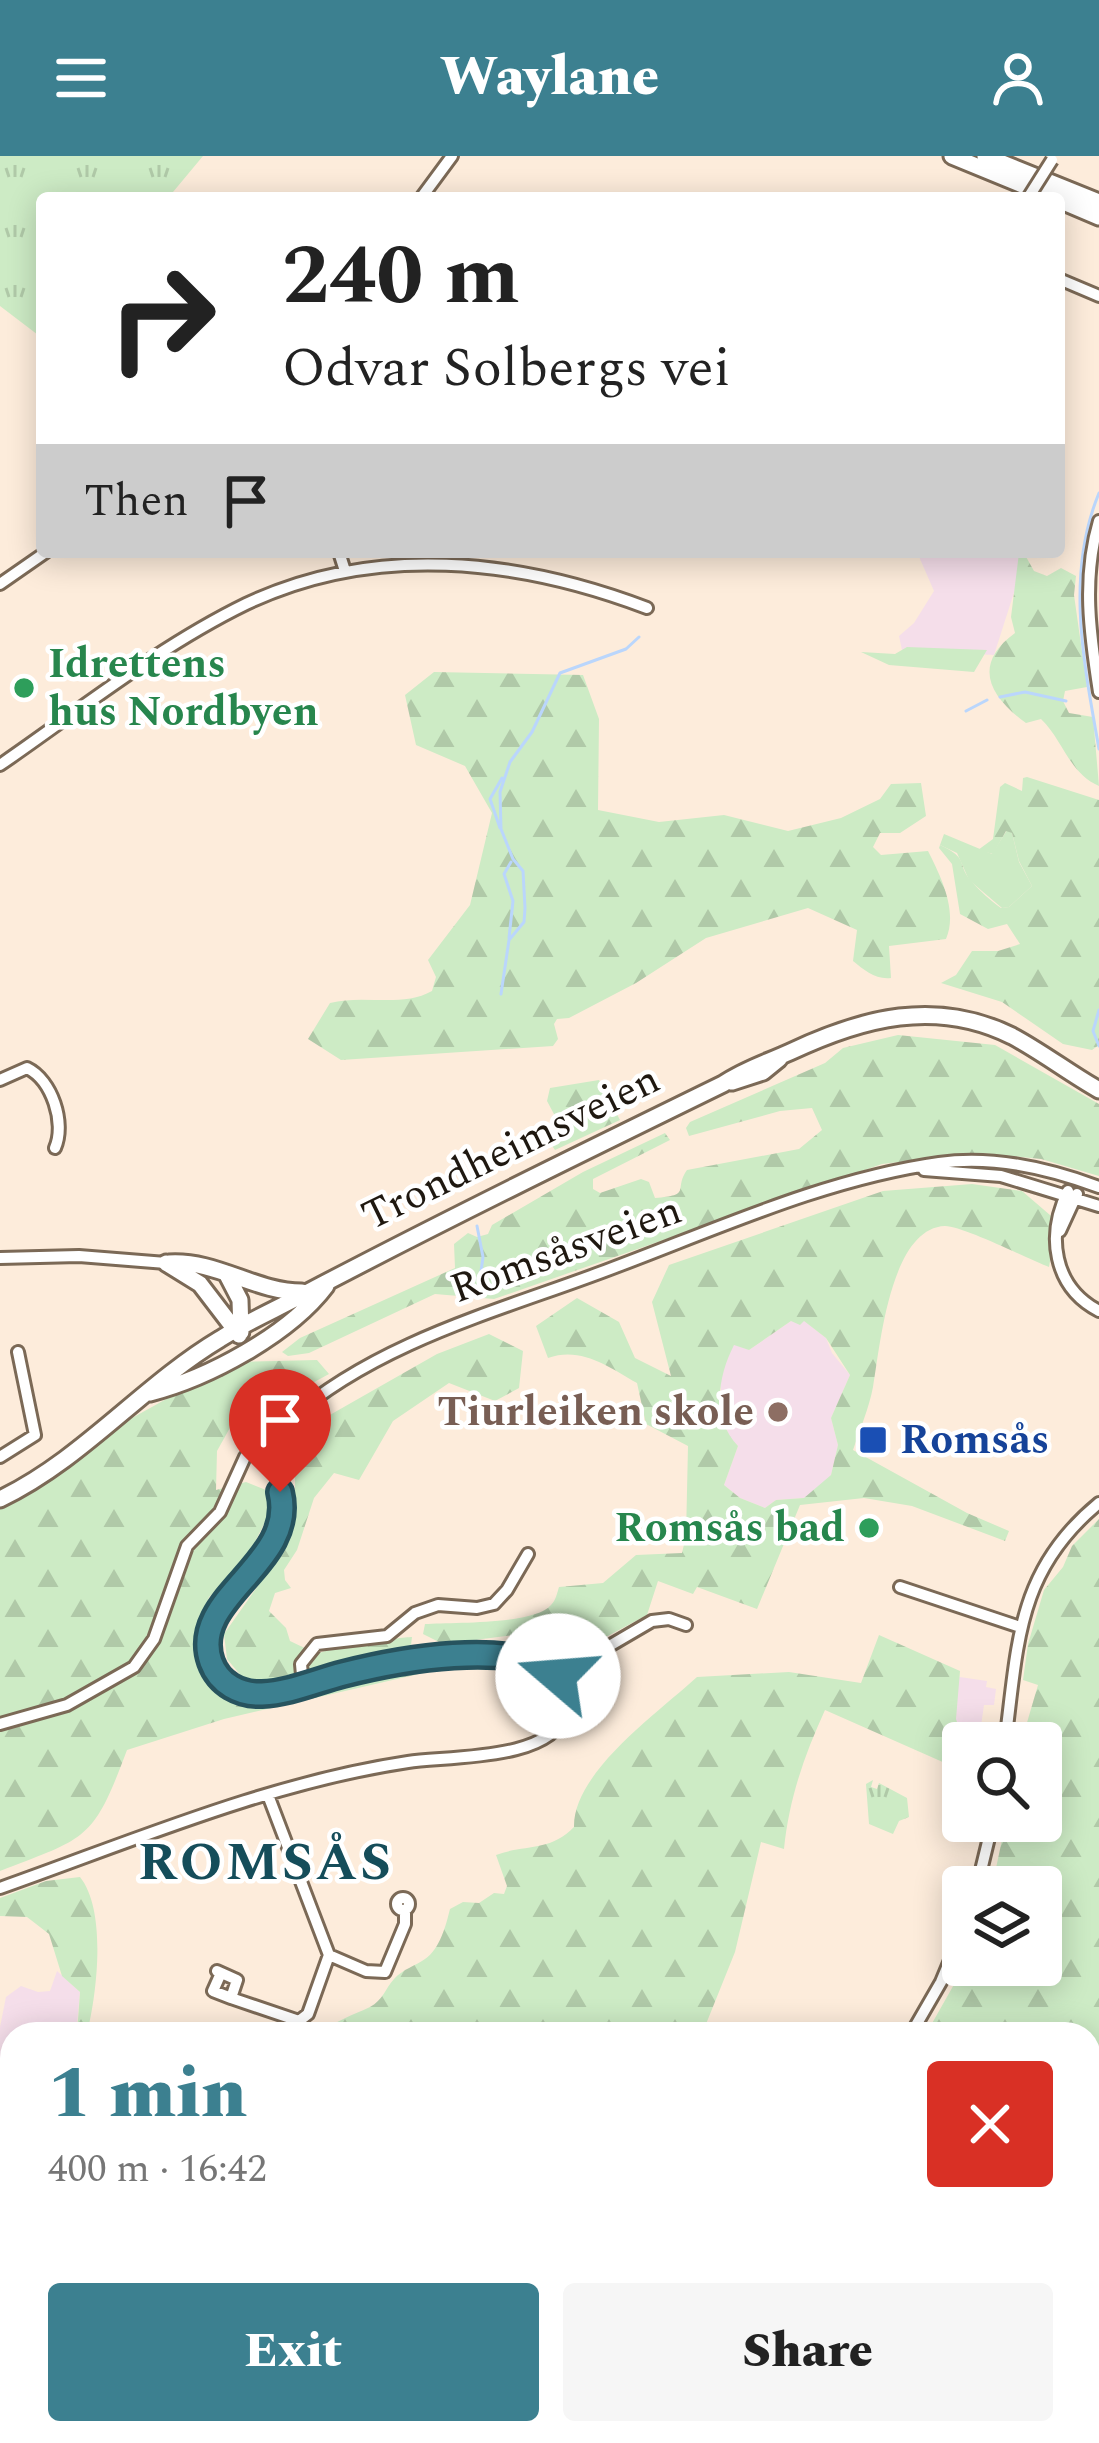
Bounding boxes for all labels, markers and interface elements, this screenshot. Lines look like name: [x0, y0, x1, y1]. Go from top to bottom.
text: Waylane: [440, 37, 659, 119]
icon: menu: [48, 45, 114, 111]
icon: person: [985, 45, 1051, 111]
text: 240 m: [282, 213, 520, 341]
icon: right: [84, 240, 240, 396]
text: Odvar Solbergs vei: [282, 328, 731, 410]
text: Then: [84, 467, 189, 536]
icon: arrive: [213, 468, 279, 534]
place label: Idrettens hus Nordbyen: [48, 633, 319, 744]
marker: Idrettens hus Nordbyen: [11, 675, 37, 701]
street label: Trondheimsveien: [351, 1048, 671, 1248]
street label: Romsåsveien: [442, 1179, 690, 1321]
pin: [229, 1369, 331, 1492]
place label: Tiurleiken skole: [437, 1381, 754, 1444]
icon: arrive: [247, 1387, 313, 1453]
marker: Tiurleiken skole: [765, 1399, 791, 1425]
place label: Romsås: [900, 1409, 1049, 1472]
marker: Romsås: [857, 1424, 889, 1456]
place label: Romsås bad: [614, 1497, 845, 1560]
marker: Romsås bad: [856, 1515, 882, 1541]
position arrow: [495, 1613, 621, 1739]
map controls: [942, 1722, 1062, 1986]
button: search: [942, 1722, 1062, 1842]
district label: ROMSÅS: [138, 1822, 394, 1904]
button: layers: [942, 1866, 1062, 1986]
text: 1 min: [48, 2040, 247, 2149]
button: close: [927, 2061, 1053, 2187]
text: 400 m · 16:42: [48, 2140, 267, 2199]
button: Exit: [48, 2283, 539, 2421]
button: Share: [563, 2283, 1053, 2421]

